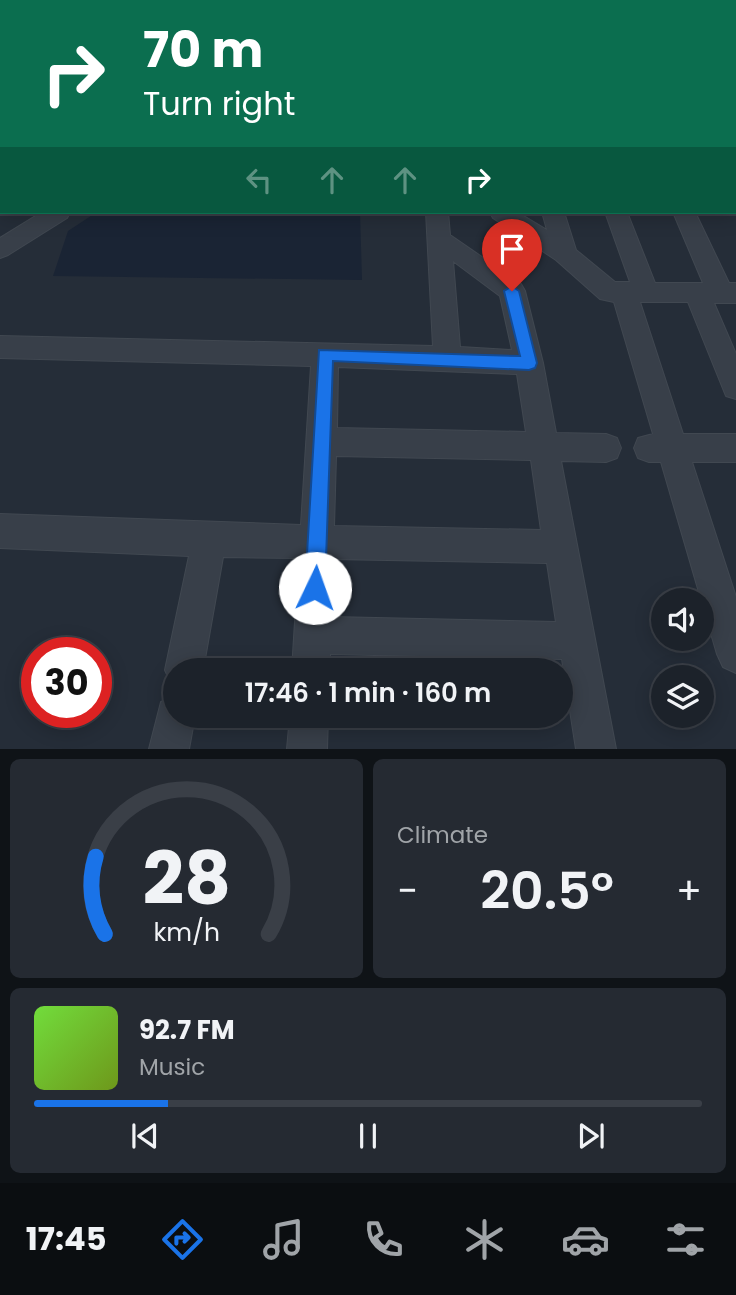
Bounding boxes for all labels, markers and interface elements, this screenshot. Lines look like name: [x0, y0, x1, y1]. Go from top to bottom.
text: 70 m: [143, 16, 263, 84]
icon: right: [28, 28, 119, 119]
text: Turn right: [143, 81, 295, 126]
icon: left: [240, 161, 278, 199]
icon: ahead: [313, 161, 351, 199]
icon: ahead: [386, 161, 424, 199]
icon: right: [459, 161, 497, 199]
pin: [482, 219, 542, 291]
icon: arrive: [493, 230, 531, 268]
position arrow: [278, 551, 352, 625]
map controls: [651, 588, 714, 728]
button: sound: [651, 588, 714, 651]
speed limit sign: 30: [21, 637, 112, 728]
button: layers: [651, 665, 714, 728]
text: 17:46 · 1 min · 160 m: [245, 675, 491, 711]
text: Climate: [397, 819, 488, 851]
text: 28: [142, 829, 231, 930]
text: 20.5°: [480, 854, 614, 927]
text: −: [397, 864, 418, 917]
text: +: [676, 864, 702, 917]
text: km/h: [153, 915, 220, 950]
text: 92.7 FM: [139, 1012, 235, 1048]
text: Music: [139, 1051, 205, 1083]
icon: previous: [126, 1117, 164, 1155]
icon: pause: [349, 1117, 387, 1155]
icon: next: [572, 1117, 610, 1155]
icon: directions: [158, 1215, 207, 1264]
icon: music: [259, 1215, 308, 1264]
icon: phone: [359, 1215, 408, 1264]
icon: climate: [460, 1215, 509, 1264]
icon: car: [561, 1215, 610, 1264]
icon: filters: [661, 1215, 710, 1264]
text: 17:45: [26, 1216, 107, 1261]

